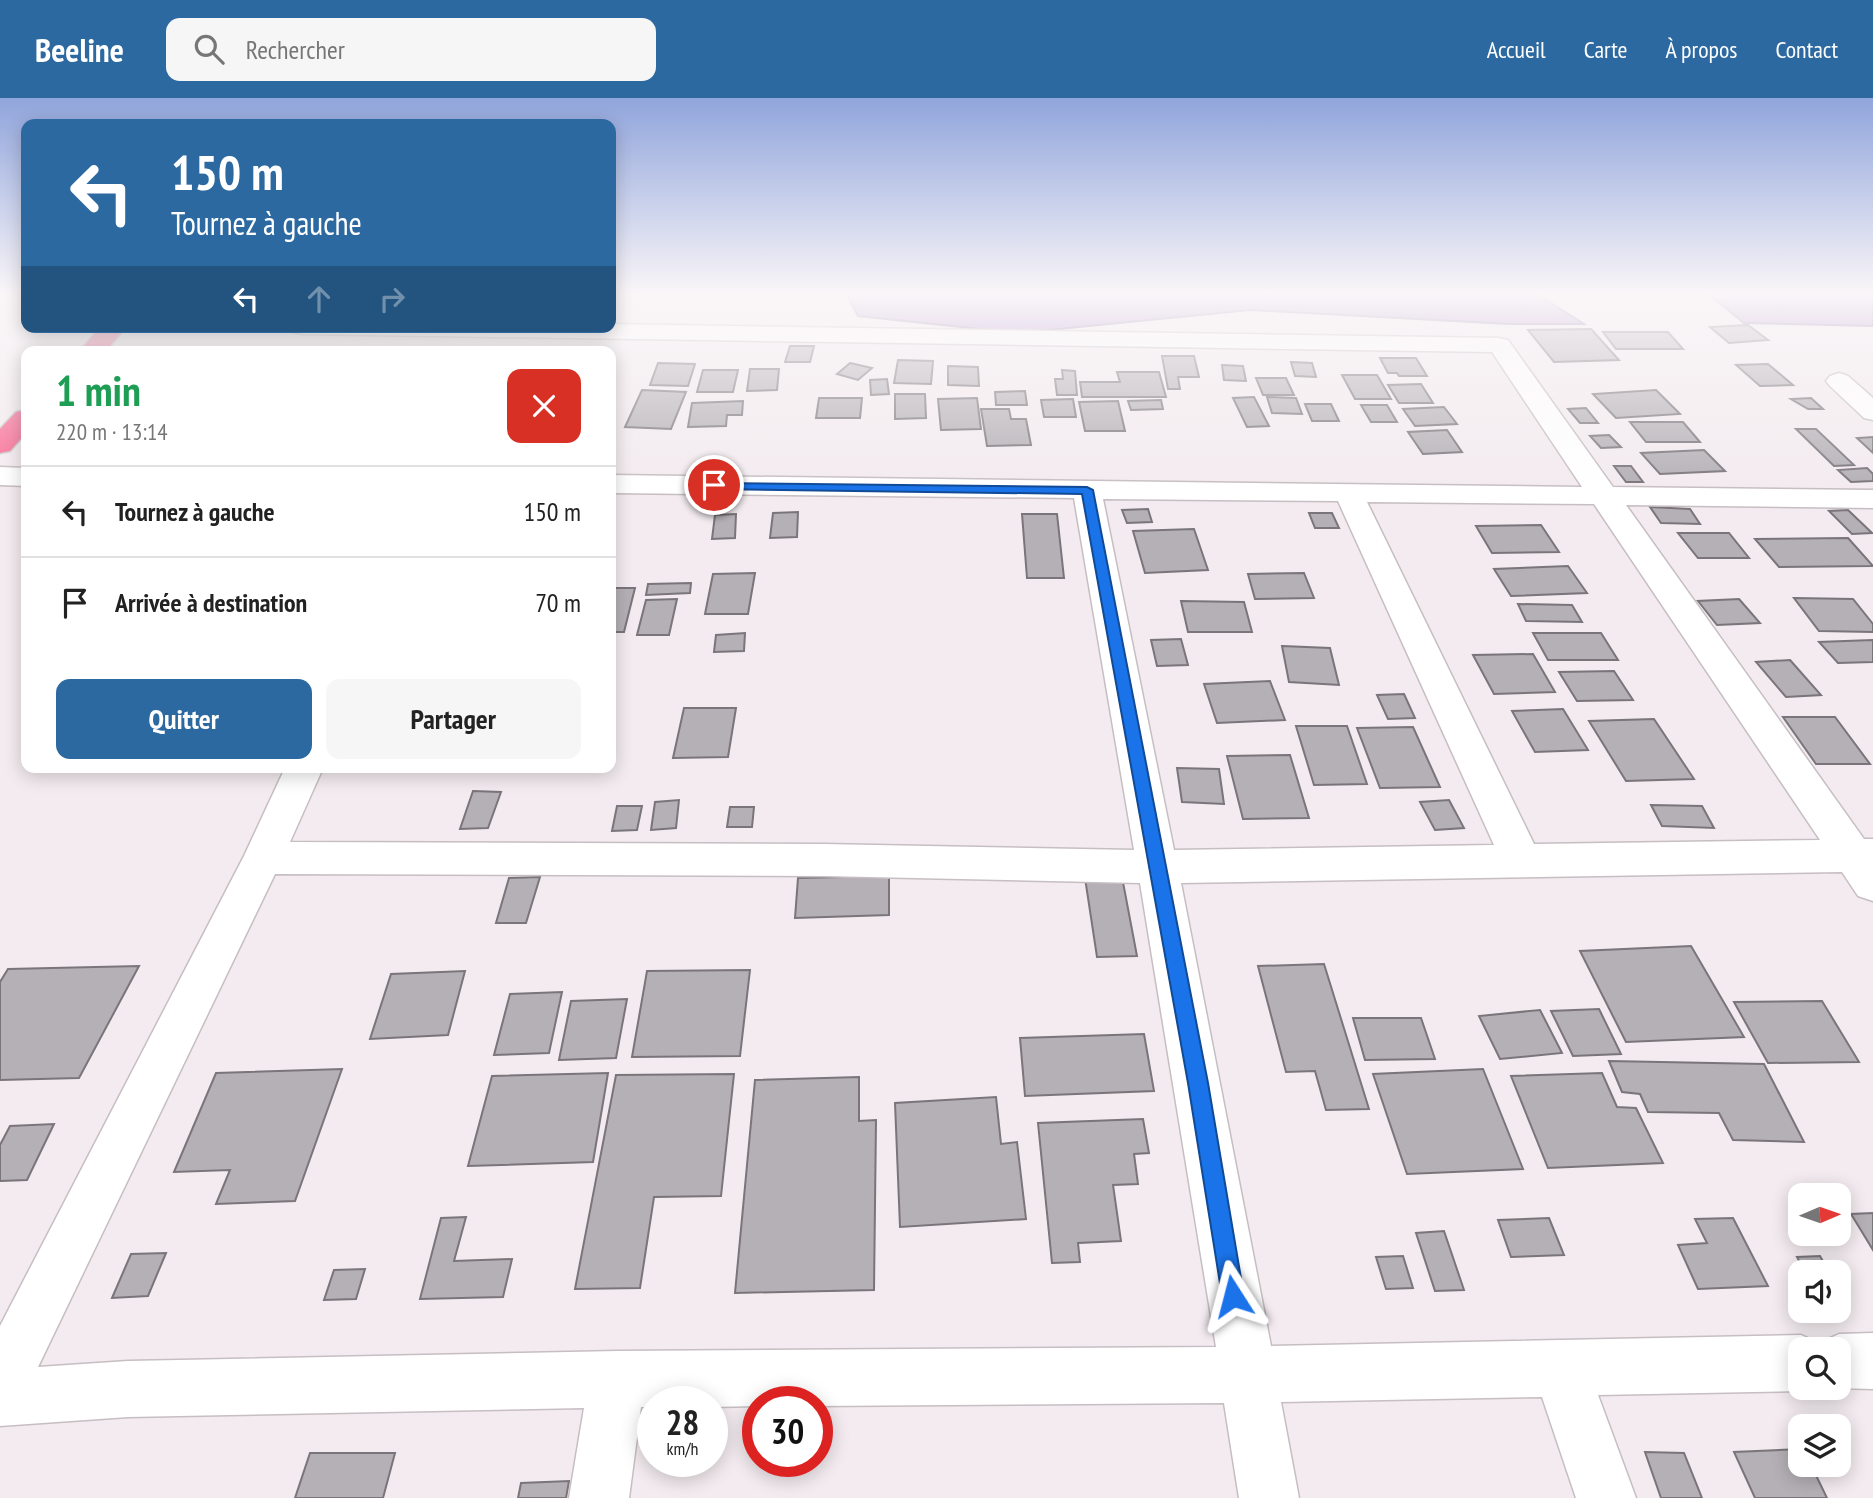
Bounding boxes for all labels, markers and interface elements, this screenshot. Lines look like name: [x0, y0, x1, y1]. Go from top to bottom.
search box: [166, 18, 656, 81]
text: Beeline: [35, 28, 124, 71]
icon: search: [190, 30, 228, 68]
text: Rechercher: [246, 33, 345, 66]
text: Accueil: [1487, 34, 1546, 65]
text: Carte: [1584, 34, 1627, 65]
text: À propos: [1665, 34, 1737, 65]
text: Contact: [1775, 34, 1838, 65]
text: 150 m: [171, 140, 284, 204]
icon: left: [56, 147, 147, 238]
text: Tournez à gauche: [171, 202, 362, 244]
icon: left: [227, 280, 265, 318]
icon: ahead: [300, 280, 338, 318]
icon: right: [373, 280, 411, 318]
text: 1 min: [56, 363, 141, 418]
button: close: [507, 369, 581, 443]
text: 220 m · 13:14: [56, 417, 168, 446]
pin: [684, 455, 744, 515]
icon: arrive: [695, 466, 733, 504]
icon: left: [56, 493, 94, 531]
text: Tournez à gauche: [115, 495, 275, 528]
text: 150 m: [523, 495, 581, 528]
icon: arrive: [56, 584, 94, 622]
text: Arrivée à destination: [115, 586, 307, 619]
text: 70 m: [535, 586, 581, 619]
button: Quitter: [56, 679, 312, 759]
button: Partager: [326, 679, 581, 759]
north arrow: [1788, 1183, 1852, 1246]
map controls: [1788, 1183, 1851, 1477]
position arrow: [1196, 1259, 1270, 1333]
button: sound: [1788, 1260, 1851, 1323]
button: search: [1788, 1337, 1851, 1400]
speed limit sign: 30: [742, 1386, 833, 1477]
text: 28: [666, 1399, 699, 1445]
button: layers: [1788, 1414, 1851, 1477]
text: km/h: [667, 1437, 698, 1460]

